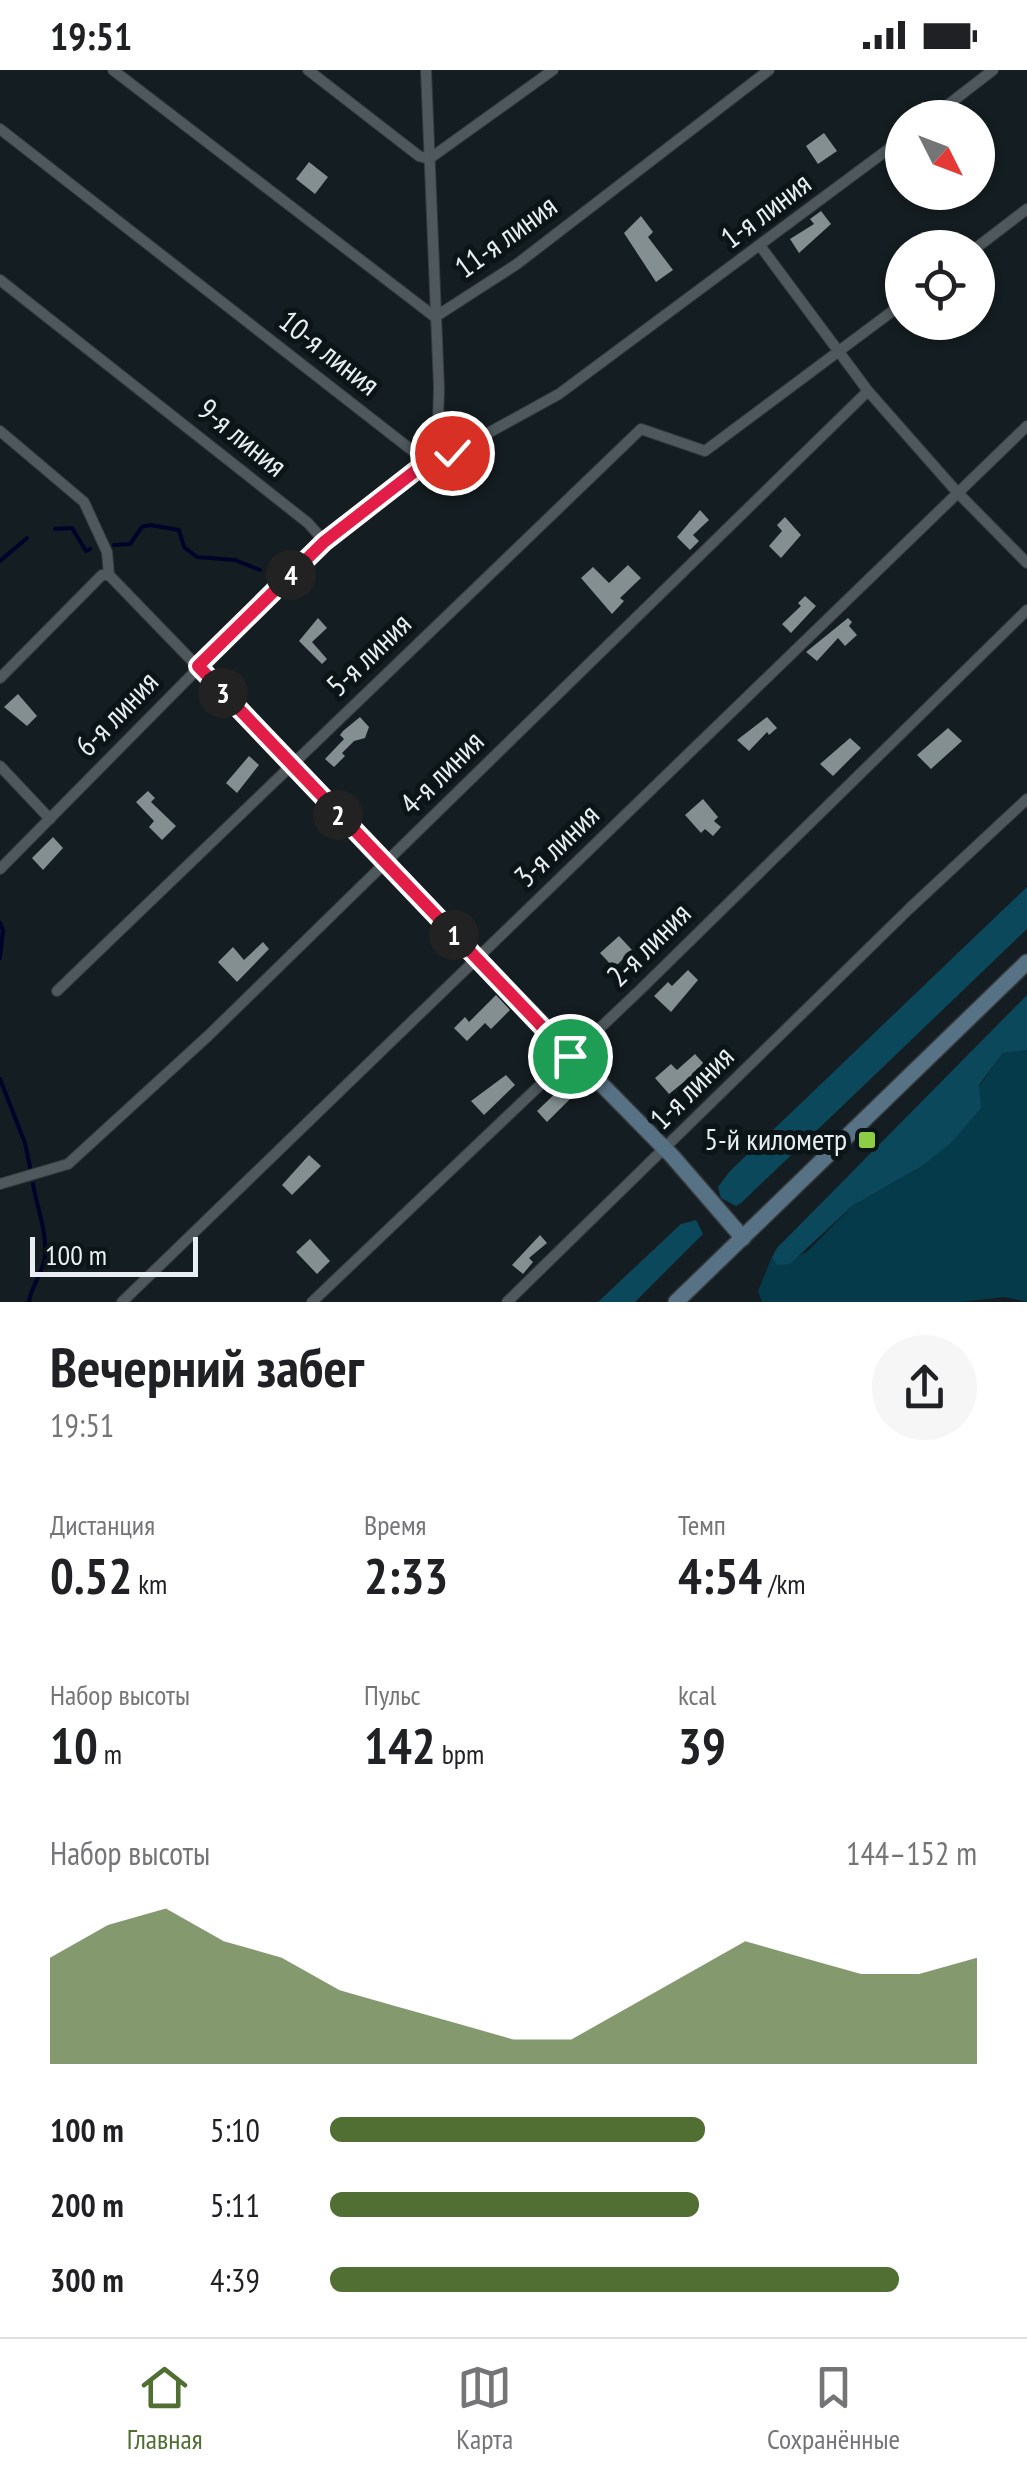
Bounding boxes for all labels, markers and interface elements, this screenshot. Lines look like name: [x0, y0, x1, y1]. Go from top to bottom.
text: 19:51: [50, 11, 132, 60]
north arrow: [885, 100, 995, 210]
map controls: [885, 100, 995, 340]
street label: 1-я линия: [712, 163, 818, 256]
street label: 11-я линия: [446, 186, 564, 286]
button: locate: [885, 230, 995, 340]
street label: 10-я линия: [272, 300, 388, 403]
street label: 9-я линия: [190, 389, 295, 485]
pin: [410, 411, 495, 496]
icon: check: [425, 426, 480, 481]
pin: 4: [266, 550, 316, 600]
text: 4: [284, 556, 298, 593]
street label: 5-я линия: [317, 604, 419, 704]
street label: 6-я линия: [66, 662, 166, 764]
pin: 3: [198, 668, 248, 718]
text: 3: [216, 674, 230, 711]
street label: 4-я линия: [391, 722, 491, 822]
pin: 2: [313, 790, 363, 840]
street label: 3-я линия: [505, 795, 607, 895]
text: 2: [331, 796, 345, 833]
street label: 2-я линия: [598, 894, 698, 994]
pin: 1: [429, 910, 479, 960]
text: 1: [447, 916, 461, 953]
pin: [528, 1014, 613, 1099]
icon: arrive: [543, 1029, 598, 1084]
street label: 1-я линия: [641, 1037, 741, 1137]
place label: 5-й километр: [705, 1119, 847, 1158]
marker: 5-й километр: [856, 1129, 878, 1151]
scale bar: [30, 1232, 198, 1276]
text: 100 m: [45, 1236, 107, 1273]
text: Вечерний забег: [50, 1331, 364, 1402]
button: share: [872, 1335, 977, 1440]
text: 19:51: [50, 1404, 114, 1446]
text: Дистанция: [50, 1506, 155, 1543]
text: Время: [364, 1506, 426, 1543]
text: Темп: [678, 1506, 726, 1543]
text: 0.52: [50, 1543, 132, 1608]
text: 2:33: [364, 1543, 448, 1608]
text: 4:54: [678, 1543, 762, 1608]
text: km: [132, 1565, 167, 1602]
text: /km: [762, 1565, 806, 1602]
text: Набор высоты: [50, 1676, 190, 1713]
text: Пульс: [364, 1676, 421, 1713]
text: kcal: [678, 1676, 716, 1713]
text: 10: [50, 1713, 98, 1778]
text: 142: [364, 1713, 436, 1778]
text: 39: [678, 1713, 726, 1778]
text: m: [98, 1735, 122, 1772]
text: bpm: [436, 1735, 484, 1772]
text: Набор высоты: [50, 1832, 210, 1874]
text: 144–152 m: [846, 1832, 977, 1874]
text: 100 m: [50, 2109, 124, 2151]
text: 5:10: [210, 2109, 260, 2151]
text: 200 m: [50, 2184, 124, 2226]
text: 5:11: [210, 2184, 260, 2226]
text: 300 m: [50, 2259, 124, 2301]
text: 4:39: [210, 2259, 260, 2301]
tab: Главная: [127, 2360, 203, 2457]
tab: Карта: [456, 2360, 513, 2457]
tab: Сохранённые: [767, 2360, 900, 2457]

